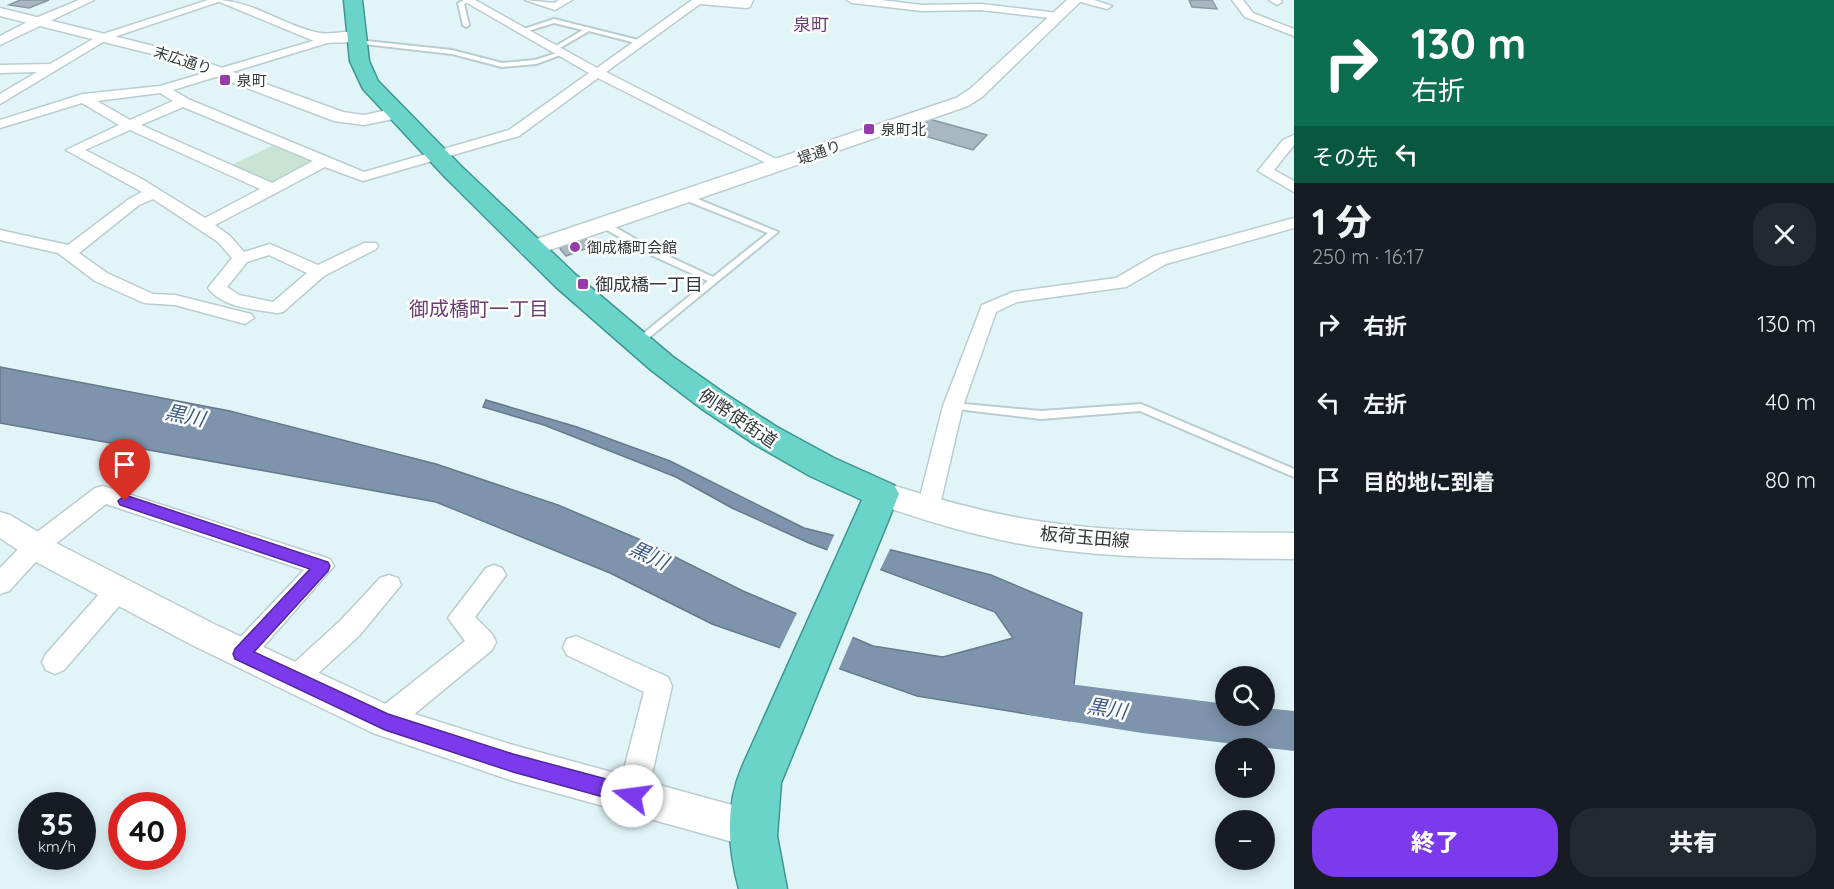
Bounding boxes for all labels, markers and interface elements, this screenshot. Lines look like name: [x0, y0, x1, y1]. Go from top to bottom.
district label: 泉町: [793, 13, 829, 36]
text: 130 m: [1411, 17, 1526, 70]
icon: right: [1312, 24, 1390, 102]
street label: 末広通り: [152, 42, 214, 78]
place label: 泉町: [237, 71, 267, 90]
marker: 泉町: [218, 73, 232, 87]
text: 右折: [1411, 73, 1465, 107]
place label: 泉町北: [881, 120, 926, 139]
marker: 泉町北: [862, 122, 876, 136]
street label: 堤通り: [795, 136, 843, 168]
icon: left: [1390, 138, 1423, 171]
text: その先: [1312, 143, 1378, 171]
text: 1 分: [1312, 199, 1372, 244]
button: close: [1753, 203, 1816, 266]
place label: 御成橋町会館: [587, 238, 677, 257]
marker: 御成橋町会館: [568, 240, 582, 254]
text: 250 m · 16:17: [1312, 244, 1424, 269]
place label: 御成橋一丁目: [595, 273, 703, 296]
marker: 御成橋一丁目: [576, 277, 590, 291]
district label: 御成橋町一丁目: [409, 296, 549, 321]
icon: right: [1312, 308, 1345, 341]
text: 130 m: [1757, 310, 1816, 338]
text: 右折: [1363, 312, 1407, 340]
street label: 例幣使街道: [694, 383, 782, 453]
icon: left: [1312, 386, 1345, 419]
text: 40 m: [1765, 388, 1816, 416]
text: 左折: [1363, 390, 1407, 418]
water label: 黒川: [163, 399, 209, 432]
pin: [99, 439, 150, 501]
icon: arrive: [108, 448, 141, 481]
icon: arrive: [1312, 464, 1345, 497]
text: 80 m: [1765, 466, 1816, 494]
text: 目的地に到着: [1363, 468, 1495, 496]
street label: 板荷玉田線: [1039, 522, 1131, 552]
water label: 黒川: [626, 535, 674, 576]
map controls: [1215, 666, 1275, 870]
button: search: [1215, 666, 1275, 726]
water label: 黒川: [1085, 693, 1131, 724]
button: +: [1215, 738, 1275, 798]
position arrow: [600, 764, 664, 828]
speed limit sign: 40: [108, 792, 186, 870]
text: 35: [40, 805, 74, 843]
button: 終了: [1312, 808, 1558, 877]
button: 共有: [1570, 808, 1816, 877]
button: −: [1215, 810, 1275, 870]
text: km/h: [38, 837, 76, 856]

